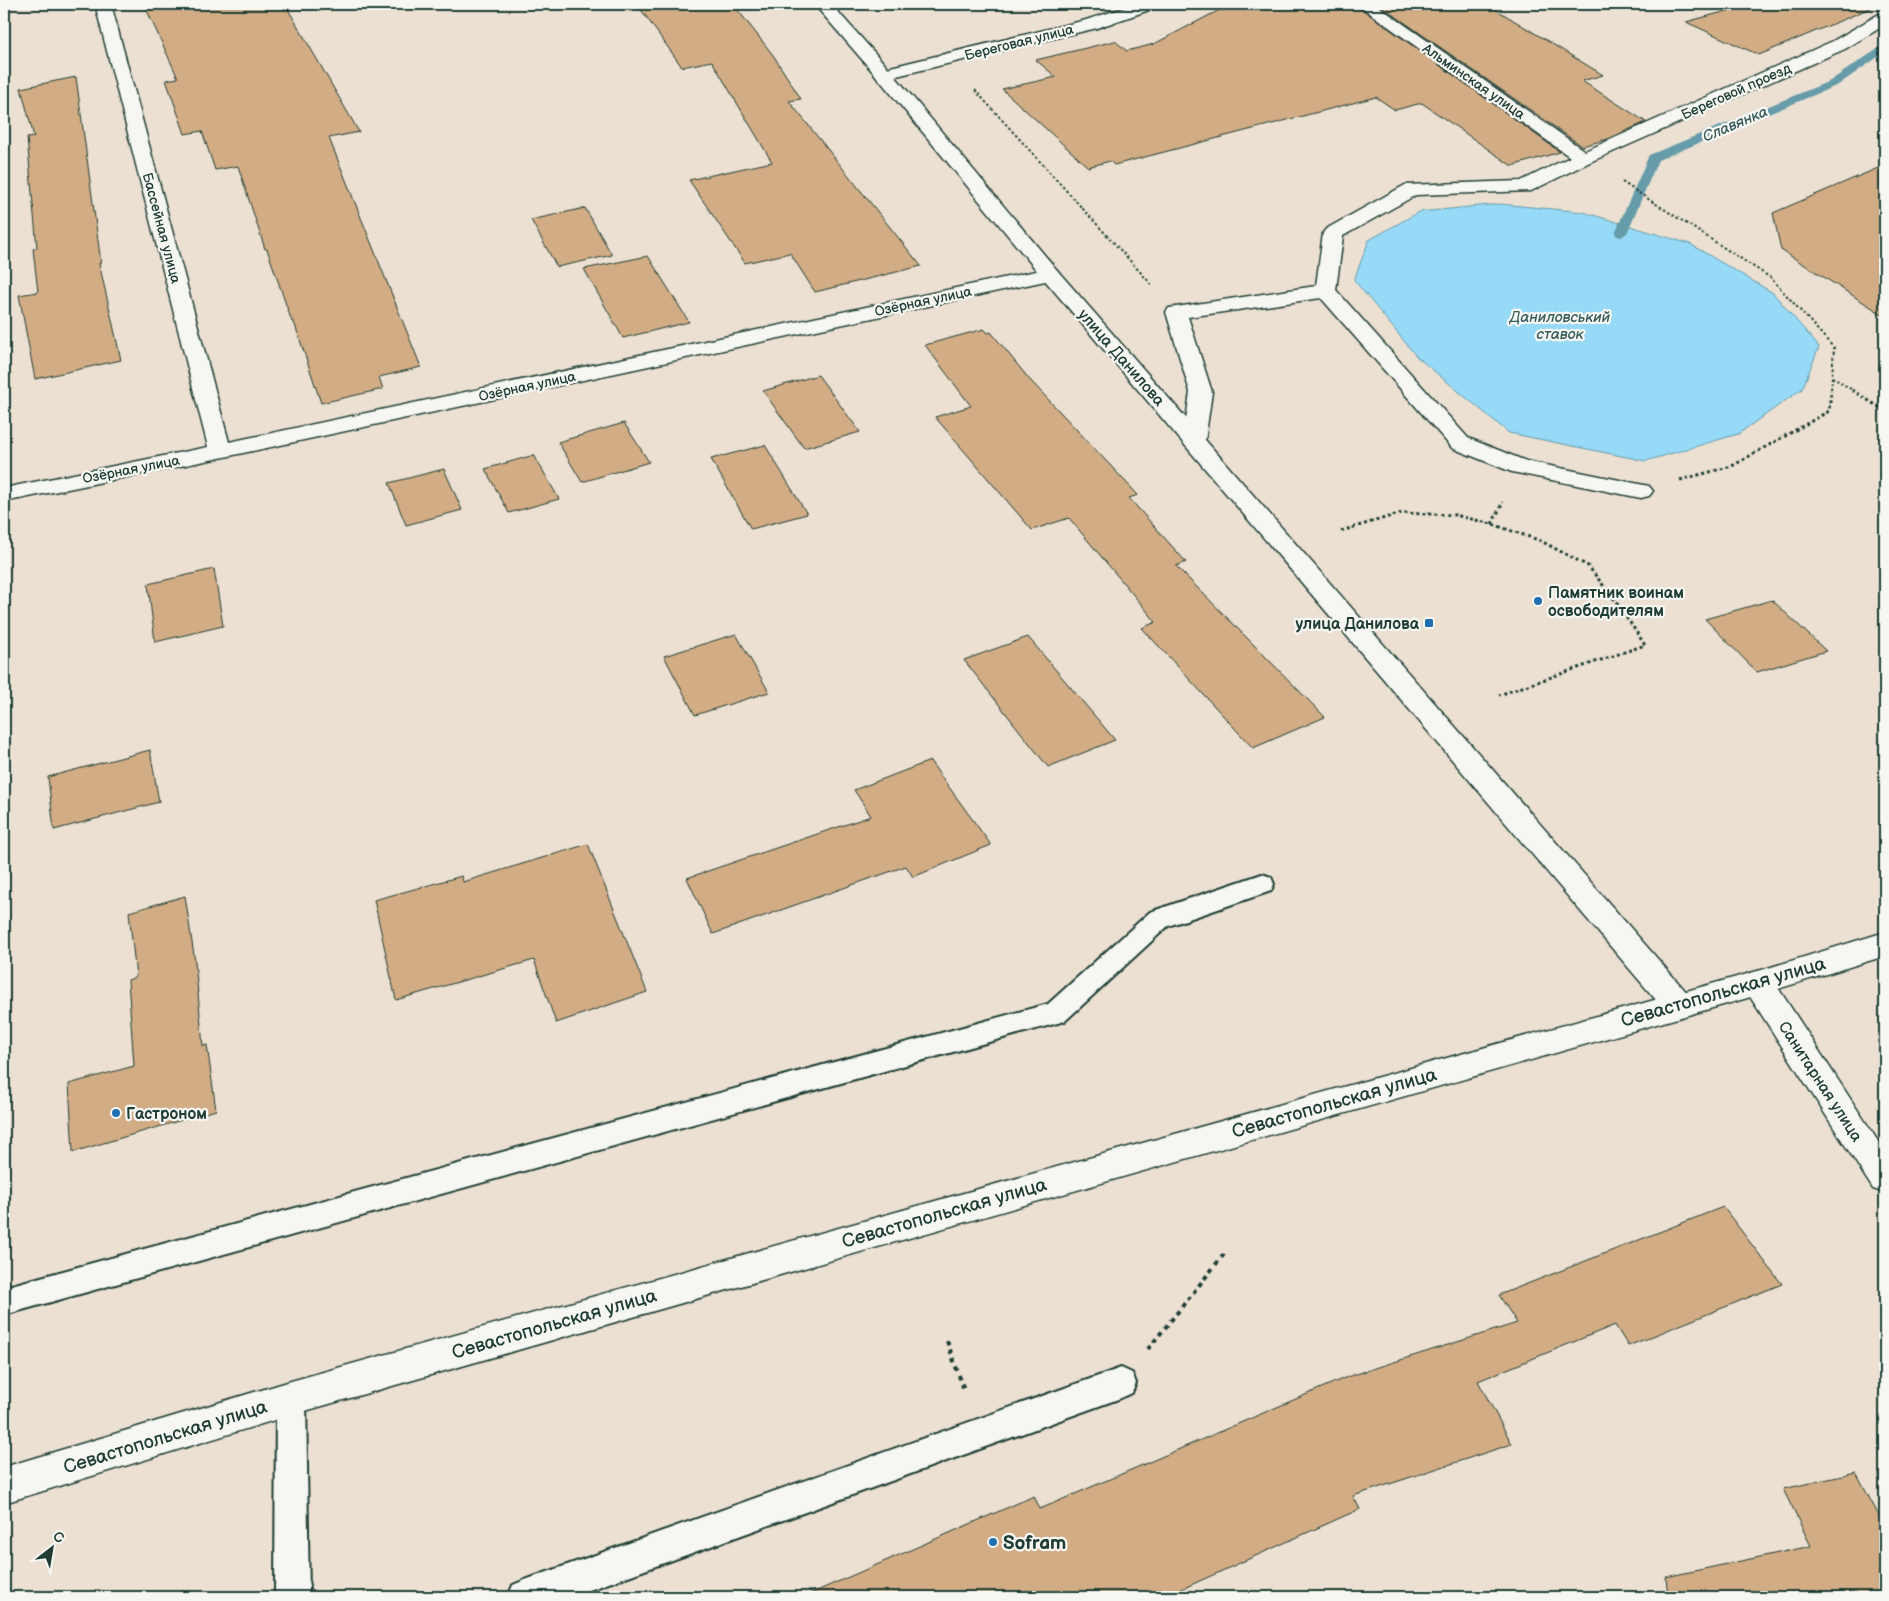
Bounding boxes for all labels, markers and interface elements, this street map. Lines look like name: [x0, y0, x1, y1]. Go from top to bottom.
street label: Береговая улица: [963, 21, 1076, 64]
street label: Альминская улица: [1418, 39, 1529, 123]
street label: Береговой проезд: [1679, 59, 1794, 123]
water label: Славянка: [1700, 102, 1771, 147]
street label: Бассейная улица: [139, 171, 185, 286]
street label: Озёрная улица: [873, 283, 974, 320]
street label: улица Данилова: [1073, 305, 1169, 411]
water label: Даниловський ставок: [1509, 308, 1611, 344]
street label: Озёрная улица: [477, 368, 578, 405]
street label: Озёрная улица: [81, 452, 182, 487]
place label: Памятник воинам освободителям: [1548, 584, 1684, 621]
marker: Памятник воинам освободителям: [1532, 595, 1544, 607]
place label: улица Данилова: [1296, 615, 1420, 634]
marker: улица Данилова: [1423, 617, 1435, 629]
street label: Севастопольская улица: [1618, 952, 1828, 1033]
street label: Санитарная улица: [1774, 1018, 1866, 1146]
street label: Севастопольская улица: [1229, 1063, 1439, 1144]
place label: Гастроном: [126, 1105, 207, 1124]
marker: Гастроном: [110, 1107, 122, 1119]
street label: Севастопольская улица: [839, 1173, 1049, 1254]
street label: Севастопольская улица: [449, 1284, 659, 1365]
street label: Севастопольская улица: [61, 1395, 270, 1479]
north arrow: [28, 1524, 78, 1574]
text: С: [50, 1527, 67, 1547]
place label: Sofram: [1003, 1532, 1066, 1555]
marker: Sofram: [987, 1536, 999, 1548]

